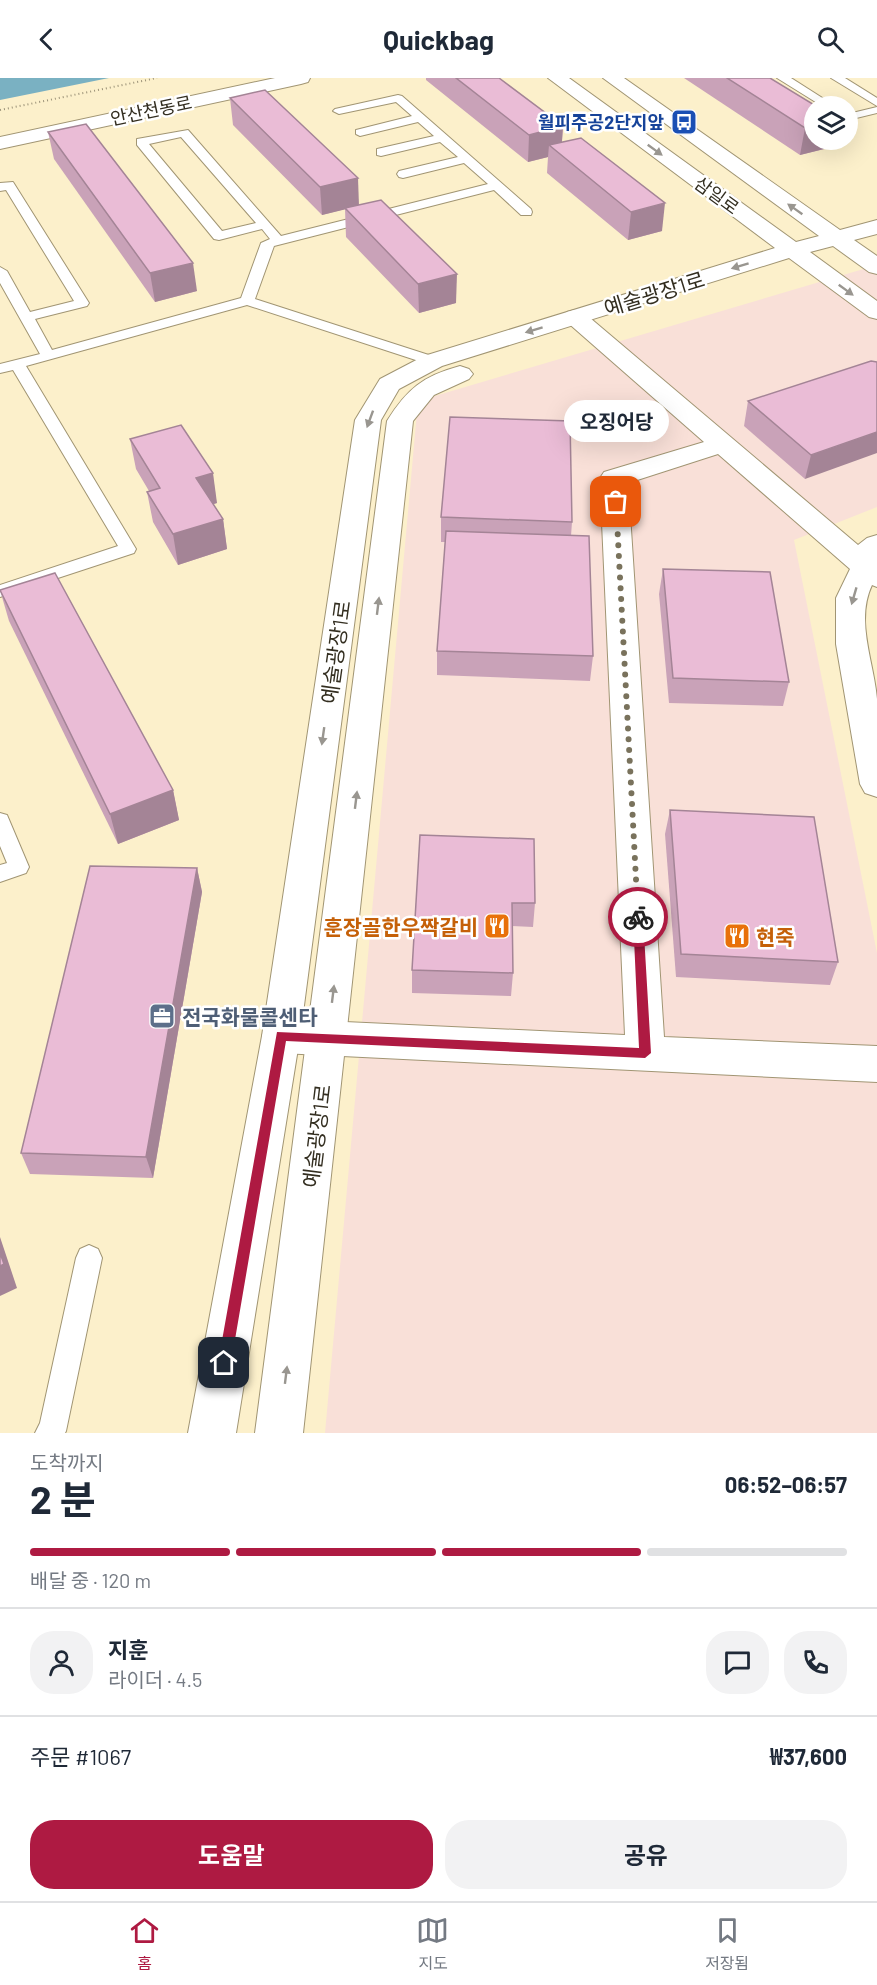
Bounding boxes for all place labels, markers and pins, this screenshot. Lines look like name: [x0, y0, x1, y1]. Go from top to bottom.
bus stop icon: 월피주공2단지앞: [669, 107, 699, 137]
place label: 월피주공2단지앞: [538, 111, 664, 133]
callout: 오징어당: [564, 400, 668, 442]
pin: [590, 476, 641, 527]
restaurant icon: 훈장골한우짝갈비: [482, 911, 512, 941]
place label: 훈장골한우짝갈비: [323, 914, 478, 939]
restaurant icon: 현죽: [722, 921, 752, 951]
place label: 현죽: [756, 924, 795, 949]
office icon: 전국화물콜센타: [147, 1001, 177, 1031]
place label: 전국화물콜센타: [182, 1004, 318, 1029]
pin: [198, 1337, 249, 1388]

